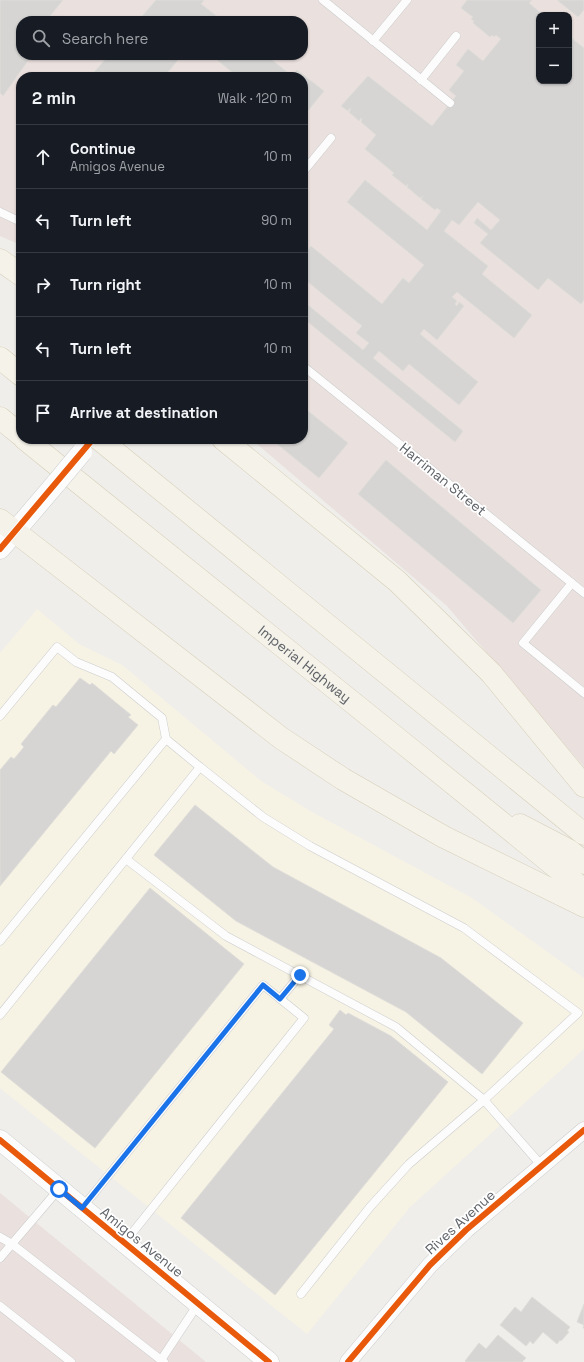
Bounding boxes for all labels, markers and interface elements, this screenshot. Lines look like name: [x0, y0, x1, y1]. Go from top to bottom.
map controls: [536, 12, 572, 84]
button: +: [536, 12, 572, 48]
search box: [16, 16, 308, 60]
icon: search: [30, 27, 52, 49]
text: Search here: [62, 29, 148, 48]
button: −: [536, 48, 572, 84]
text: 2 min: [32, 87, 76, 109]
text: Walk · 120 m: [218, 90, 292, 107]
text: Continue: [70, 139, 136, 158]
icon: ahead: [32, 146, 54, 168]
text: 10 m: [264, 148, 292, 165]
text: Amigos Avenue: [70, 158, 165, 175]
icon: left: [32, 210, 54, 232]
text: Turn left: [70, 211, 132, 230]
text: 90 m: [261, 212, 292, 229]
icon: right: [32, 274, 54, 296]
text: Turn right: [70, 275, 141, 294]
text: 10 m: [264, 276, 292, 293]
icon: left: [32, 338, 54, 360]
text: Turn left: [70, 339, 132, 358]
text: 10 m: [264, 340, 292, 357]
icon: arrive: [32, 402, 54, 424]
text: Arrive at destination: [70, 403, 218, 422]
street label: Harriman Street: [396, 439, 490, 519]
street label: Imperial Highway: [255, 621, 355, 707]
route end: [291, 966, 309, 984]
route start: [50, 1180, 68, 1198]
street label: Rives Avenue: [421, 1186, 499, 1258]
street label: Amigos Avenue: [97, 1203, 187, 1281]

